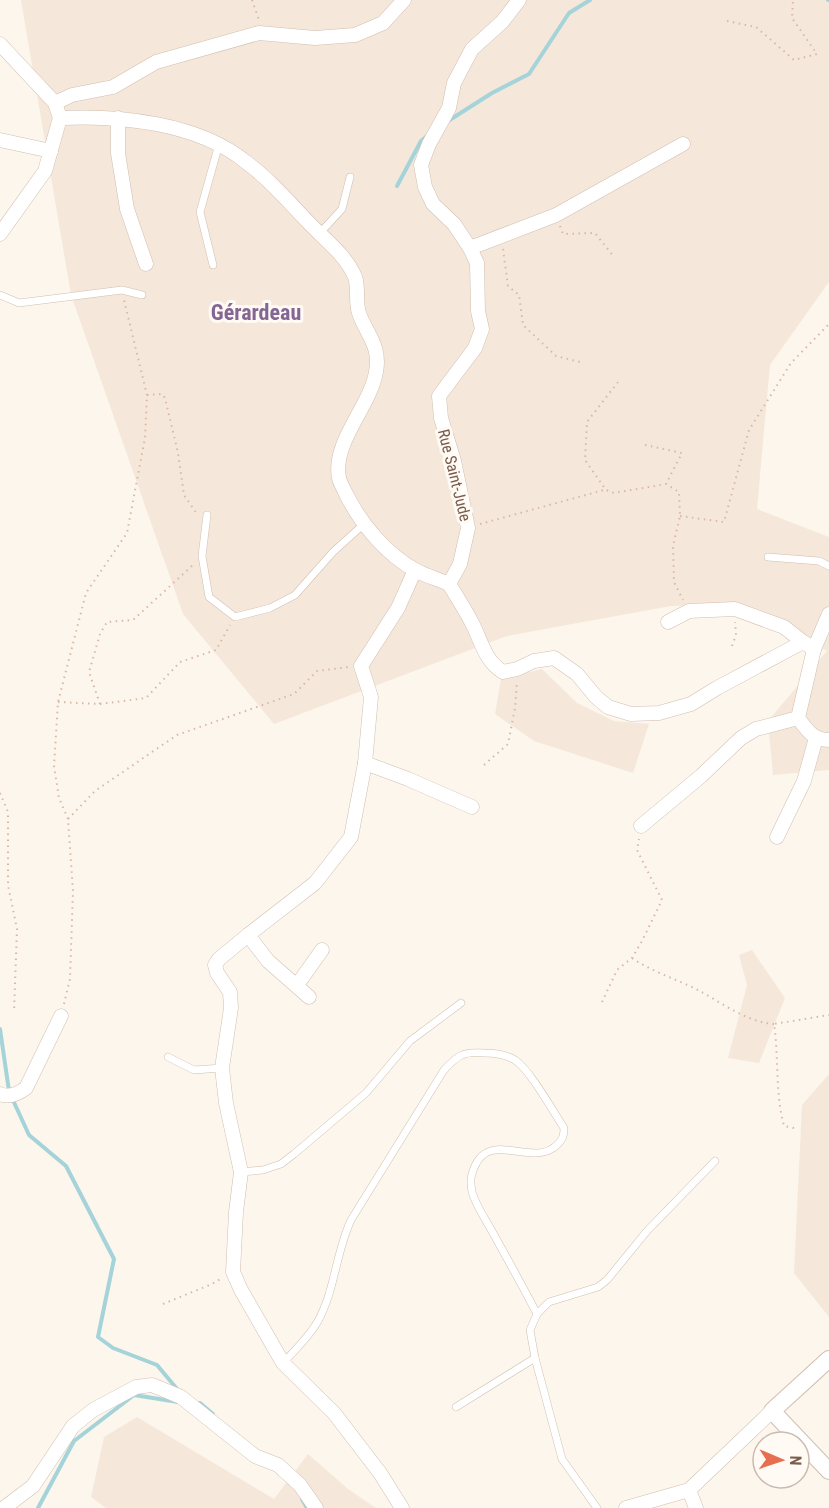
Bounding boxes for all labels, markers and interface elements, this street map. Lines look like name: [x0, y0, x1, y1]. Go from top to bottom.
district label: Gérardeau: [211, 300, 301, 325]
street label: Rue Saint-Jude: [434, 427, 475, 523]
north arrow: [751, 1430, 811, 1490]
text: N: [786, 1455, 805, 1466]

